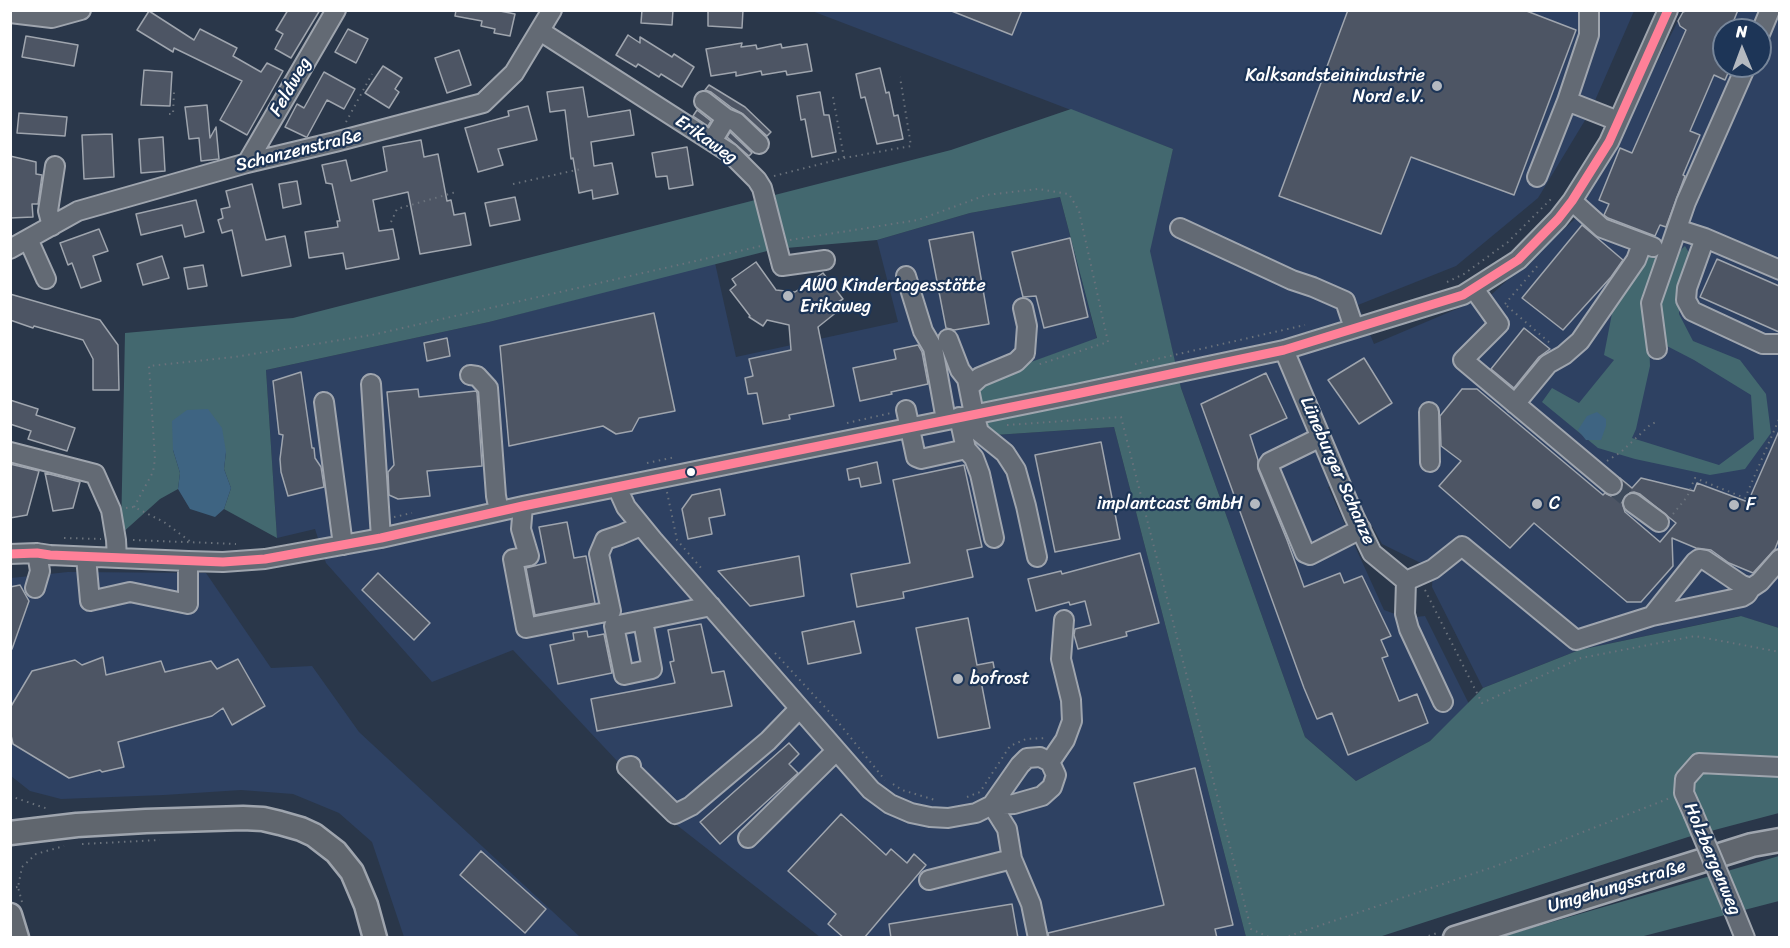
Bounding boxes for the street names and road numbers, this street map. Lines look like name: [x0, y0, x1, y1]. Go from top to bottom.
street label: Feldweg: [266, 54, 316, 120]
street label: Erikaweg: [671, 111, 741, 169]
street label: Schanzenstraße: [234, 125, 364, 177]
street label: Lüneburger Schanze: [1295, 394, 1379, 548]
street label: Holzbergenweg: [1679, 799, 1745, 919]
street label: Umgehungsstraße: [1545, 856, 1689, 918]

